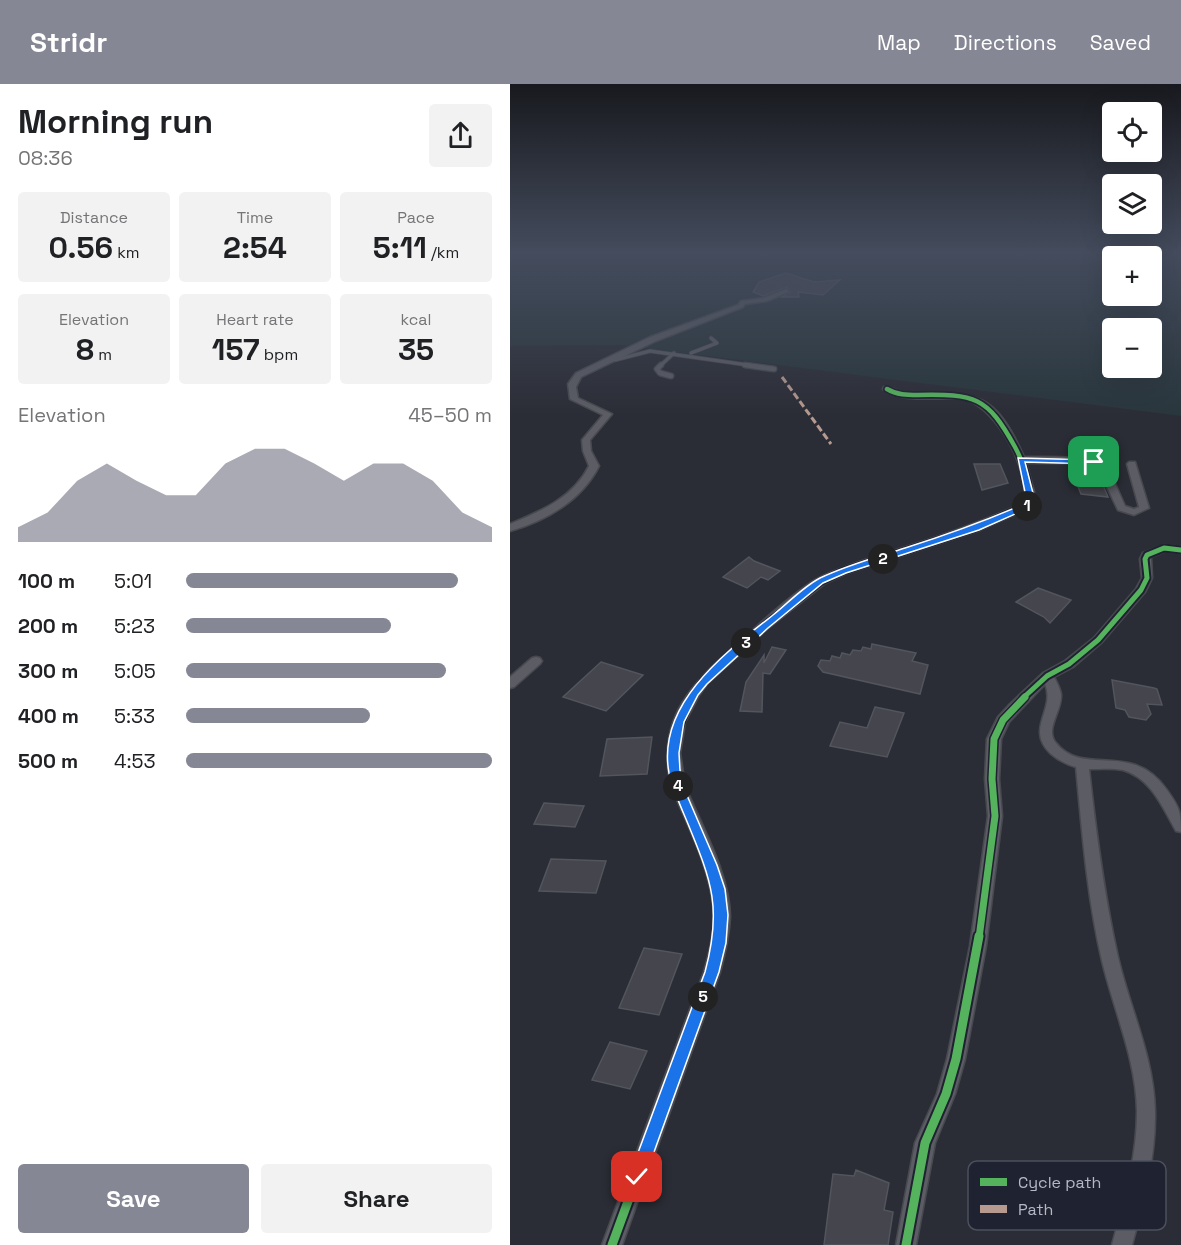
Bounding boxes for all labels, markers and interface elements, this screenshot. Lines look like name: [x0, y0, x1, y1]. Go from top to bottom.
text: Stridr: [30, 24, 107, 60]
text: Map: [877, 29, 921, 56]
text: Directions: [954, 29, 1057, 56]
text: Saved: [1090, 29, 1151, 56]
text: Morning run: [18, 101, 213, 143]
map controls: [1102, 102, 1162, 378]
button: locate: [1102, 102, 1162, 162]
button: share: [429, 104, 492, 167]
text: 08:36: [18, 145, 73, 171]
button: layers: [1102, 174, 1162, 234]
text: Distance: [60, 207, 128, 228]
text: Time: [237, 207, 273, 228]
text: Pace: [397, 207, 435, 228]
text: 0.56: [48, 228, 113, 267]
text: 2:54: [223, 228, 287, 267]
text: 5:11: [373, 228, 427, 267]
text: km: [113, 242, 140, 263]
text: /km: [427, 242, 459, 263]
button: +: [1102, 246, 1162, 306]
text: Elevation: [59, 309, 129, 330]
text: Heart rate: [216, 309, 294, 330]
text: kcal: [401, 309, 431, 330]
button: −: [1102, 318, 1162, 378]
text: 8: [76, 330, 94, 369]
text: 157: [212, 330, 260, 369]
text: 35: [398, 330, 434, 369]
text: m: [94, 344, 112, 365]
text: bpm: [260, 344, 298, 365]
text: Elevation: [18, 402, 106, 428]
text: 45–50 m: [408, 402, 492, 428]
pin: [1068, 436, 1119, 487]
icon: arrive: [1077, 445, 1110, 478]
pin: 1: [1012, 491, 1042, 521]
text: 1: [1023, 495, 1031, 516]
pin: 2: [868, 544, 898, 574]
text: 2: [878, 548, 888, 569]
text: 100 m: [18, 568, 75, 594]
text: 5:01: [114, 568, 152, 594]
text: 200 m: [18, 613, 78, 639]
text: 5:23: [114, 613, 155, 639]
pin: 3: [731, 628, 761, 658]
text: 3: [741, 632, 751, 653]
text: 300 m: [18, 658, 78, 684]
text: 5:05: [114, 658, 156, 684]
text: 400 m: [18, 703, 79, 729]
text: 5:33: [114, 703, 155, 729]
text: 500 m: [18, 748, 78, 774]
text: 4:53: [114, 748, 156, 774]
pin: 4: [663, 771, 693, 801]
text: 4: [673, 775, 683, 796]
pin: 5: [688, 982, 718, 1012]
text: 5: [698, 986, 708, 1007]
pin: [611, 1151, 662, 1202]
icon: check: [620, 1160, 653, 1193]
legend: [968, 1161, 1166, 1230]
button: Save: [18, 1164, 249, 1233]
button: Share: [261, 1164, 492, 1233]
text: Cycle path: [1018, 1172, 1101, 1193]
text: Path: [1018, 1199, 1053, 1220]

